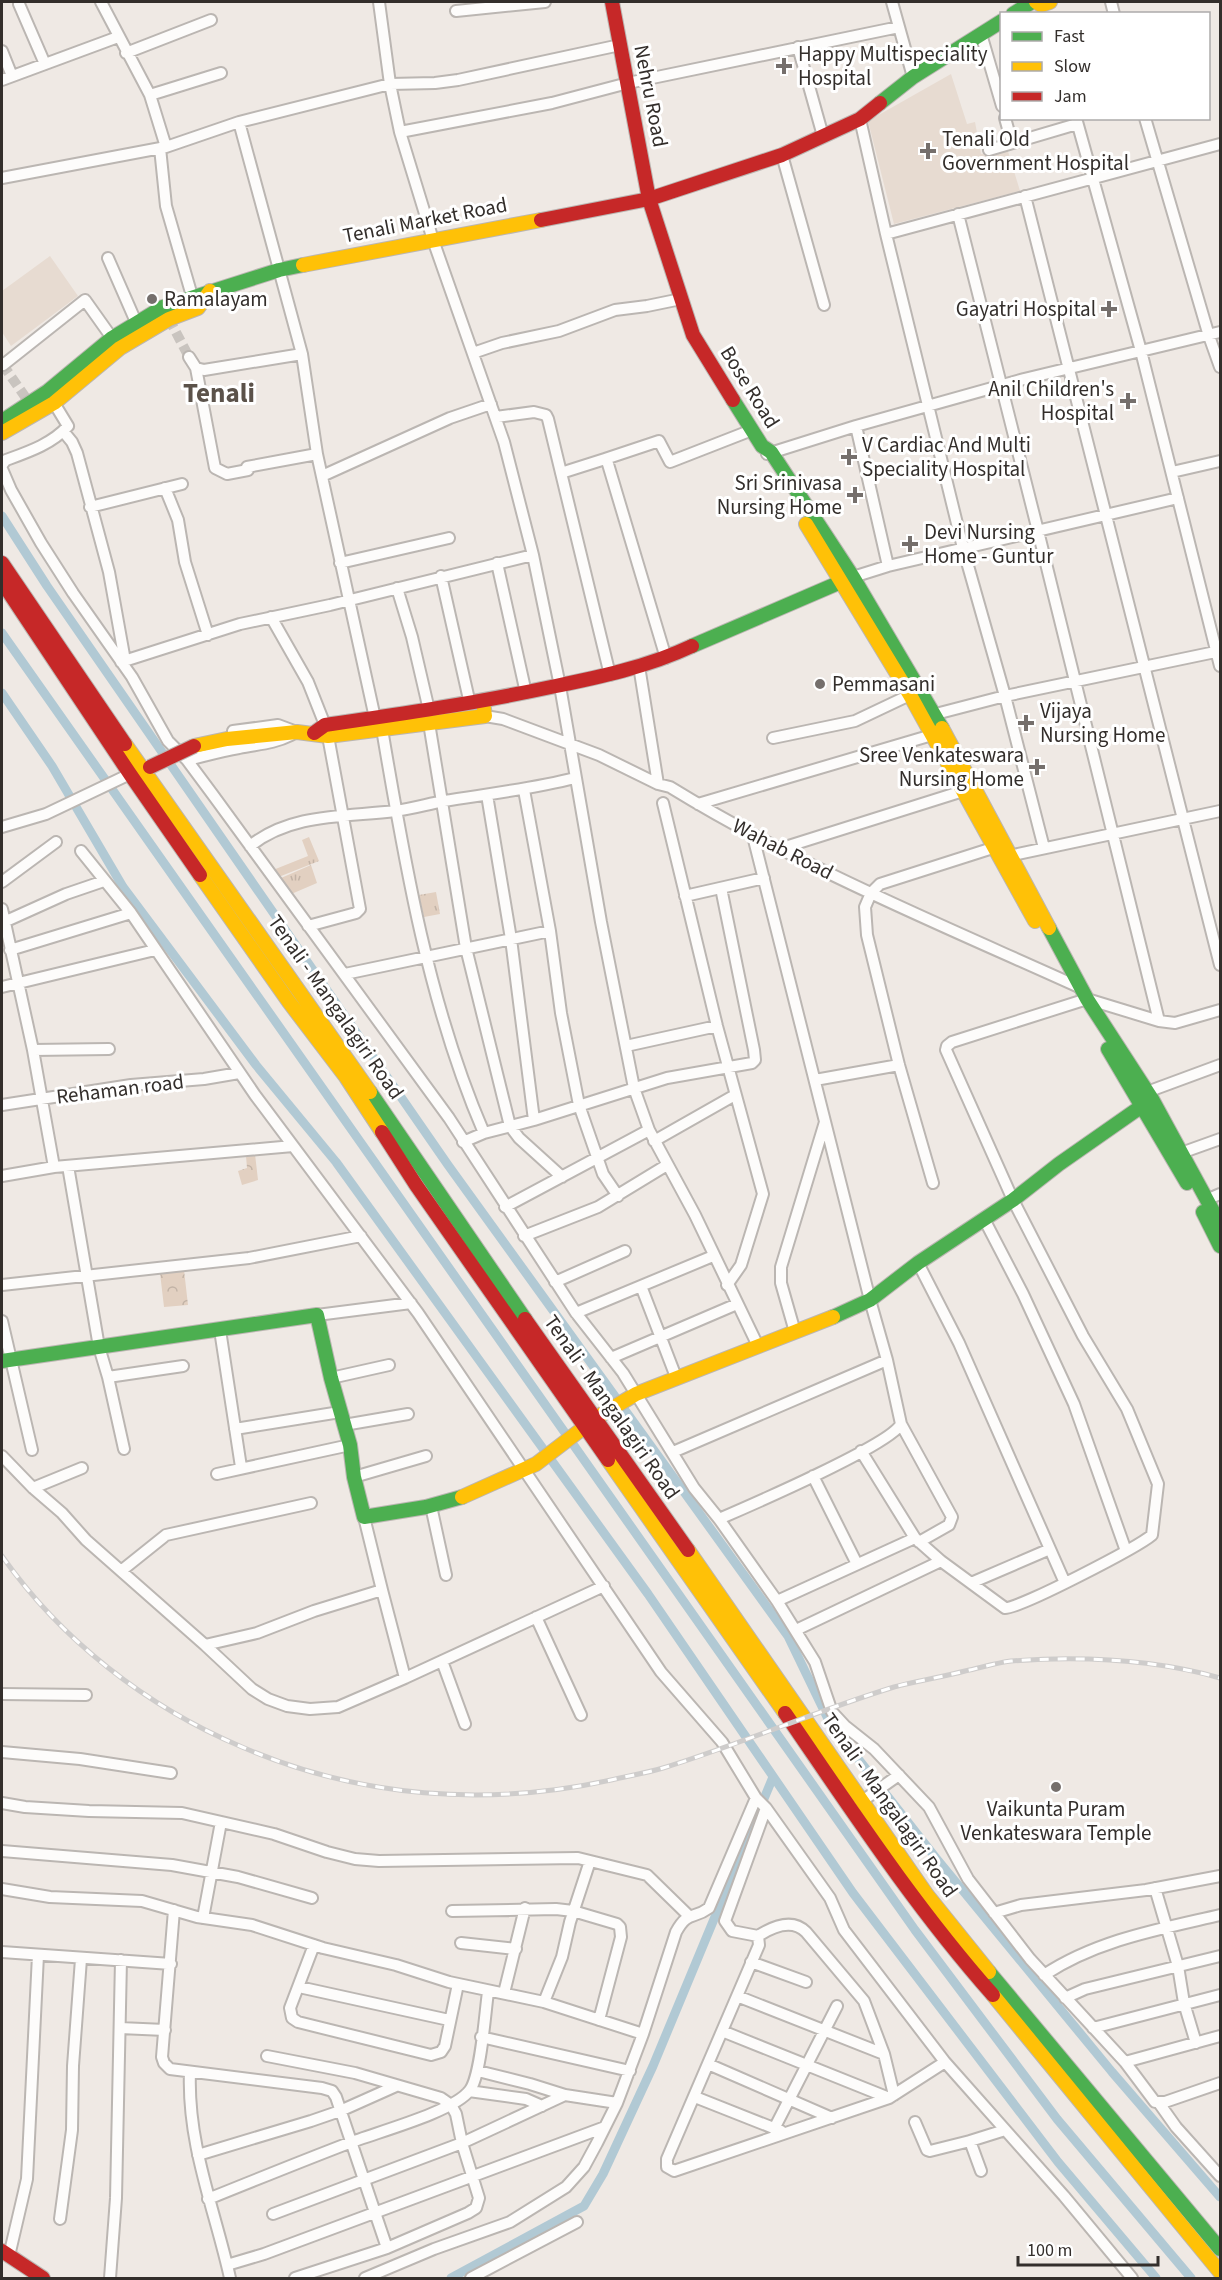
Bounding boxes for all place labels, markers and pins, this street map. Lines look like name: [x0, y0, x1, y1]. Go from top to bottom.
place label: Happy Multispeciality Hospital: [798, 39, 988, 93]
marker: Happy Multispeciality Hospital: [775, 57, 793, 75]
place label: Tenali Old Government Hospital: [942, 124, 1129, 178]
marker: Tenali Old Government Hospital: [919, 142, 937, 160]
place label: Ramalayam: [164, 284, 268, 314]
marker: Ramalayam: [145, 292, 159, 306]
place label: Gayatri Hospital: [956, 294, 1096, 324]
marker: Gayatri Hospital: [1100, 300, 1118, 318]
place label: Anil Children's Hospital: [988, 374, 1114, 428]
marker: Anil Children's Hospital: [1119, 392, 1137, 410]
place label: V Cardiac And Multi Speciality Hospital: [862, 430, 1031, 484]
marker: V Cardiac And Multi Speciality Hospital: [840, 448, 858, 466]
place label: Sri Srinivasa Nursing Home: [717, 468, 842, 522]
marker: Sri Srinivasa Nursing Home: [846, 486, 864, 504]
place label: Devi Nursing Home - Guntur: [924, 517, 1054, 571]
marker: Devi Nursing Home - Guntur: [901, 535, 919, 553]
place label: Pemmasani: [832, 669, 935, 699]
marker: Pemmasani: [813, 677, 827, 691]
place label: Vijaya Nursing Home: [1040, 696, 1165, 750]
marker: Vijaya Nursing Home: [1017, 714, 1035, 732]
place label: Sree Venkateswara Nursing Home: [859, 740, 1024, 794]
marker: Sree Venkateswara Nursing Home: [1028, 758, 1046, 776]
marker: Vaikunta Puram Venkateswara Temple: [1049, 1780, 1063, 1794]
place label: Vaikunta Puram Venkateswara Temple: [960, 1794, 1152, 1848]

